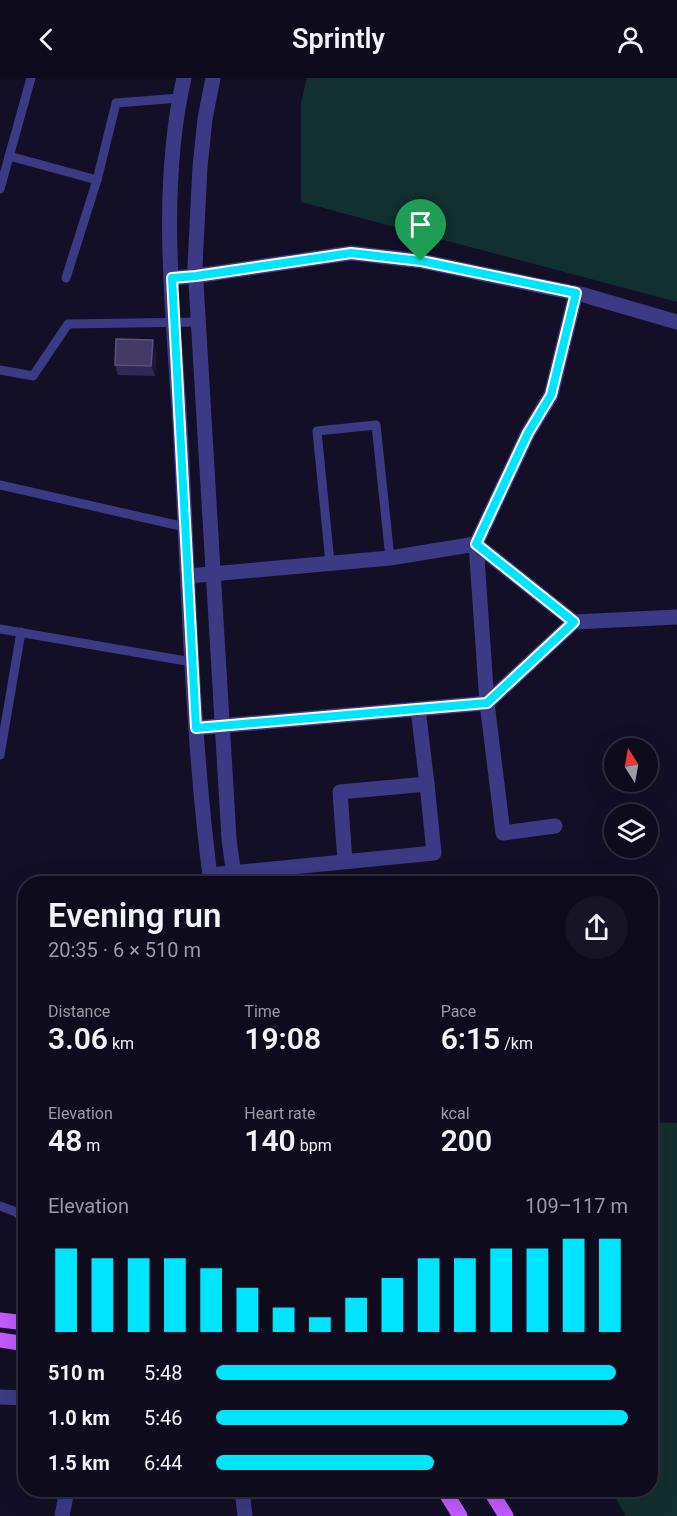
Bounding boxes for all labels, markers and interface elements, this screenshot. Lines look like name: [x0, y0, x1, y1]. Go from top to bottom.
icon: back: [30, 23, 63, 56]
text: Sprintly: [292, 23, 385, 55]
icon: person: [614, 23, 647, 56]
pin: [395, 199, 446, 261]
icon: arrive: [404, 208, 437, 241]
north arrow: [604, 738, 658, 792]
map controls: [604, 738, 658, 858]
button: layers: [604, 804, 658, 858]
text: Evening run: [48, 896, 221, 935]
button: share: [565, 896, 628, 959]
text: 20:35 · 6 × 510 m: [48, 938, 201, 962]
text: Distance: [48, 1002, 110, 1021]
text: Time: [244, 1002, 280, 1021]
text: Pace: [441, 1002, 476, 1021]
text: 3.06: [48, 1021, 108, 1056]
text: 19:08: [244, 1021, 321, 1056]
text: 6:15: [441, 1021, 500, 1056]
text: km: [108, 1034, 134, 1053]
text: /km: [500, 1034, 533, 1053]
text: Elevation: [48, 1104, 113, 1123]
text: Heart rate: [244, 1104, 315, 1123]
text: kcal: [441, 1104, 470, 1123]
text: 48: [48, 1123, 82, 1158]
text: 140: [244, 1123, 296, 1158]
text: 200: [441, 1123, 492, 1158]
text: m: [82, 1136, 100, 1155]
text: bpm: [296, 1136, 332, 1155]
text: Elevation: [48, 1194, 129, 1218]
text: 109–117 m: [525, 1194, 628, 1218]
text: 510 m: [48, 1361, 105, 1385]
text: 5:48: [144, 1361, 183, 1385]
text: 1.0 km: [48, 1406, 110, 1430]
text: 5:46: [144, 1406, 183, 1430]
text: 1.5 km: [48, 1451, 110, 1475]
text: 6:44: [144, 1451, 183, 1475]

